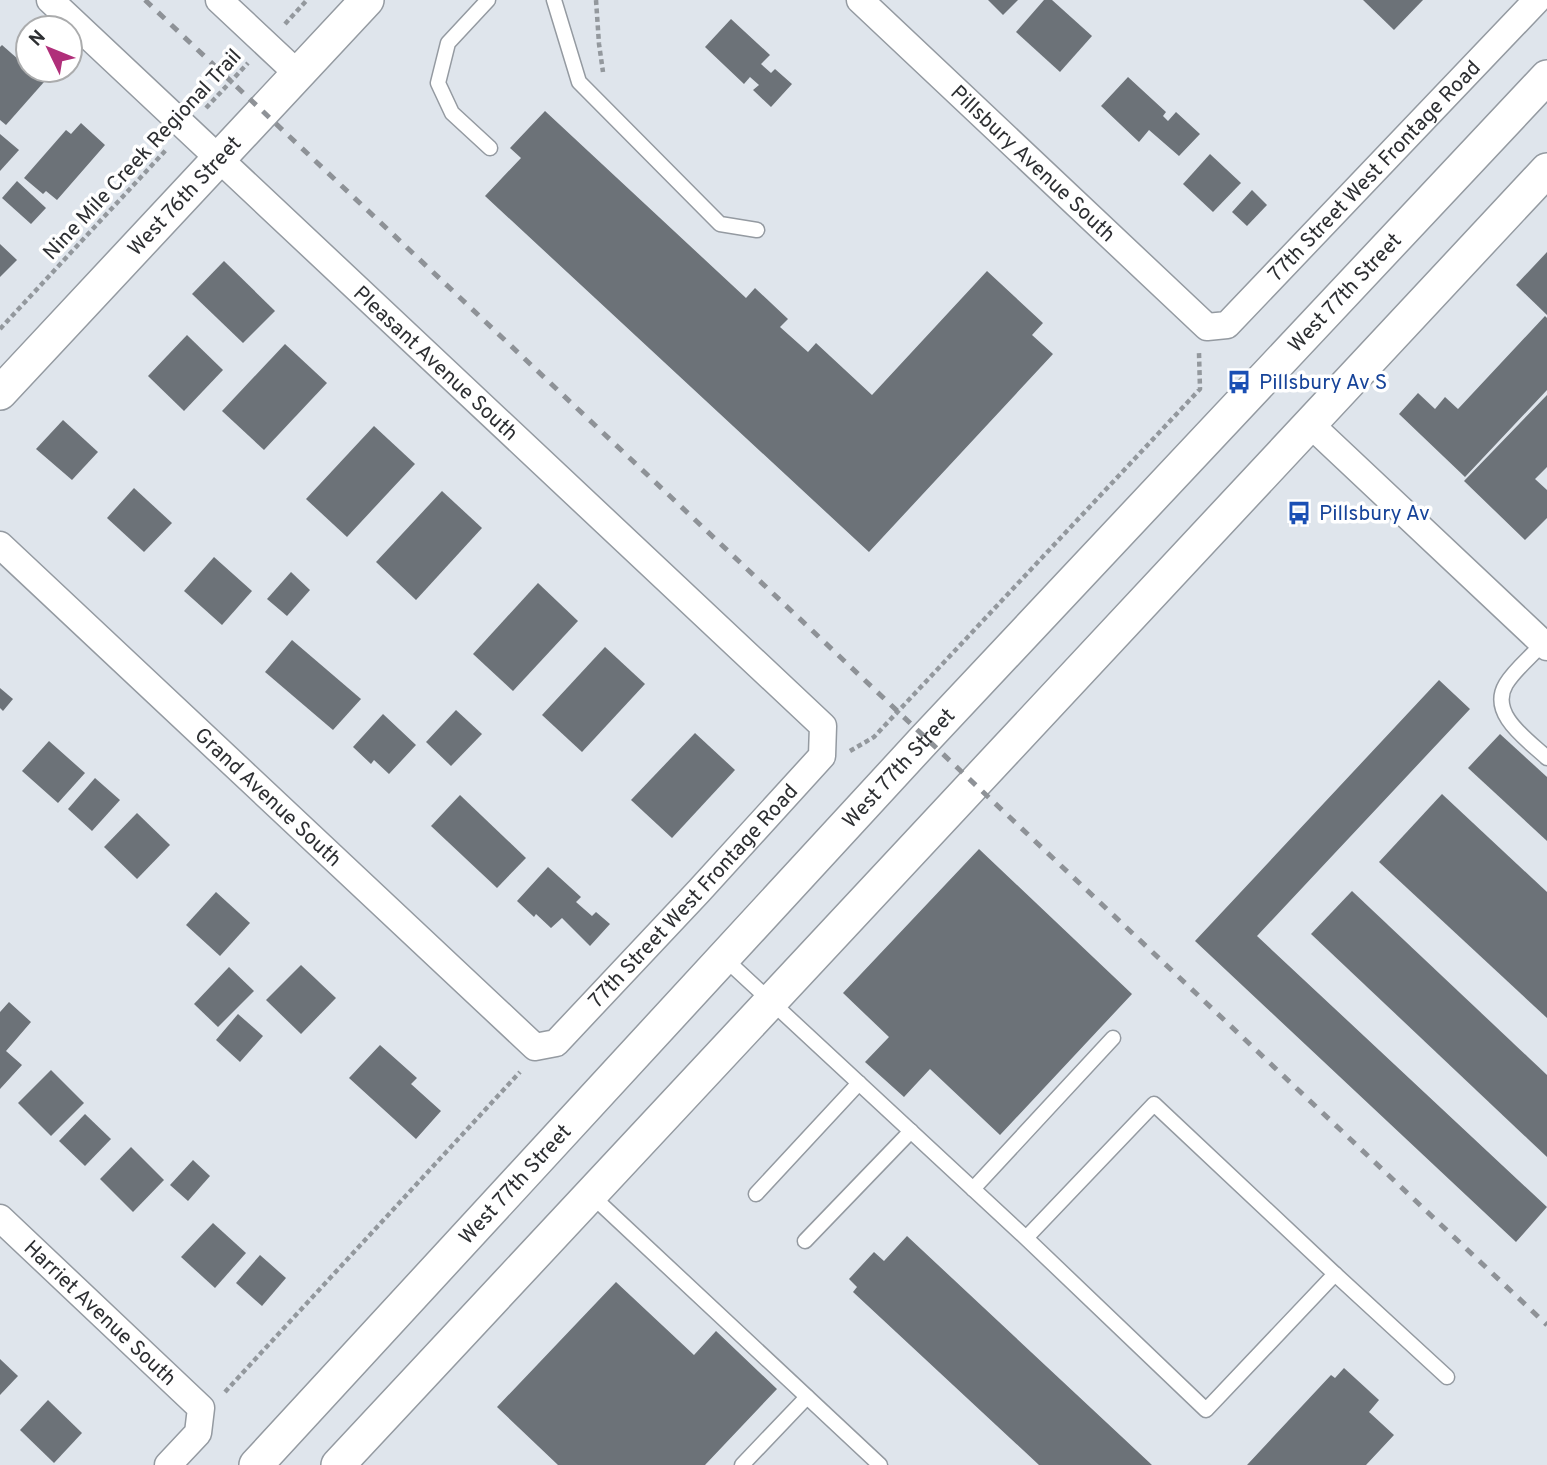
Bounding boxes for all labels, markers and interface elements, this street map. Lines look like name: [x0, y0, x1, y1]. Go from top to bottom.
north arrow: [14, 14, 84, 84]
text: N: [25, 26, 51, 52]
street label: Nine Mile Creek Regional Trail: [38, 44, 248, 266]
street label: 77th Street West Frontage Road: [1263, 55, 1487, 288]
street label: Pillsbury Avenue South: [944, 80, 1120, 249]
street label: West 76th Street: [123, 131, 248, 262]
street label: West 77th Street: [1283, 228, 1408, 359]
street label: Pleasant Avenue South: [347, 281, 523, 448]
bus stop icon: Pillsbury Av S: [1225, 368, 1253, 396]
place label: Pillsbury Av S: [1259, 370, 1387, 397]
bus stop icon: Pillsbury Av: [1285, 499, 1313, 527]
place label: Pillsbury Av: [1319, 501, 1430, 528]
street label: West 77th Street: [837, 703, 962, 835]
street label: Grand Avenue South: [188, 722, 347, 873]
street label: 77th Street West Frontage Road: [583, 779, 805, 1015]
street label: West 77th Street: [454, 1119, 578, 1251]
street label: Harriet Avenue South: [17, 1235, 181, 1393]

